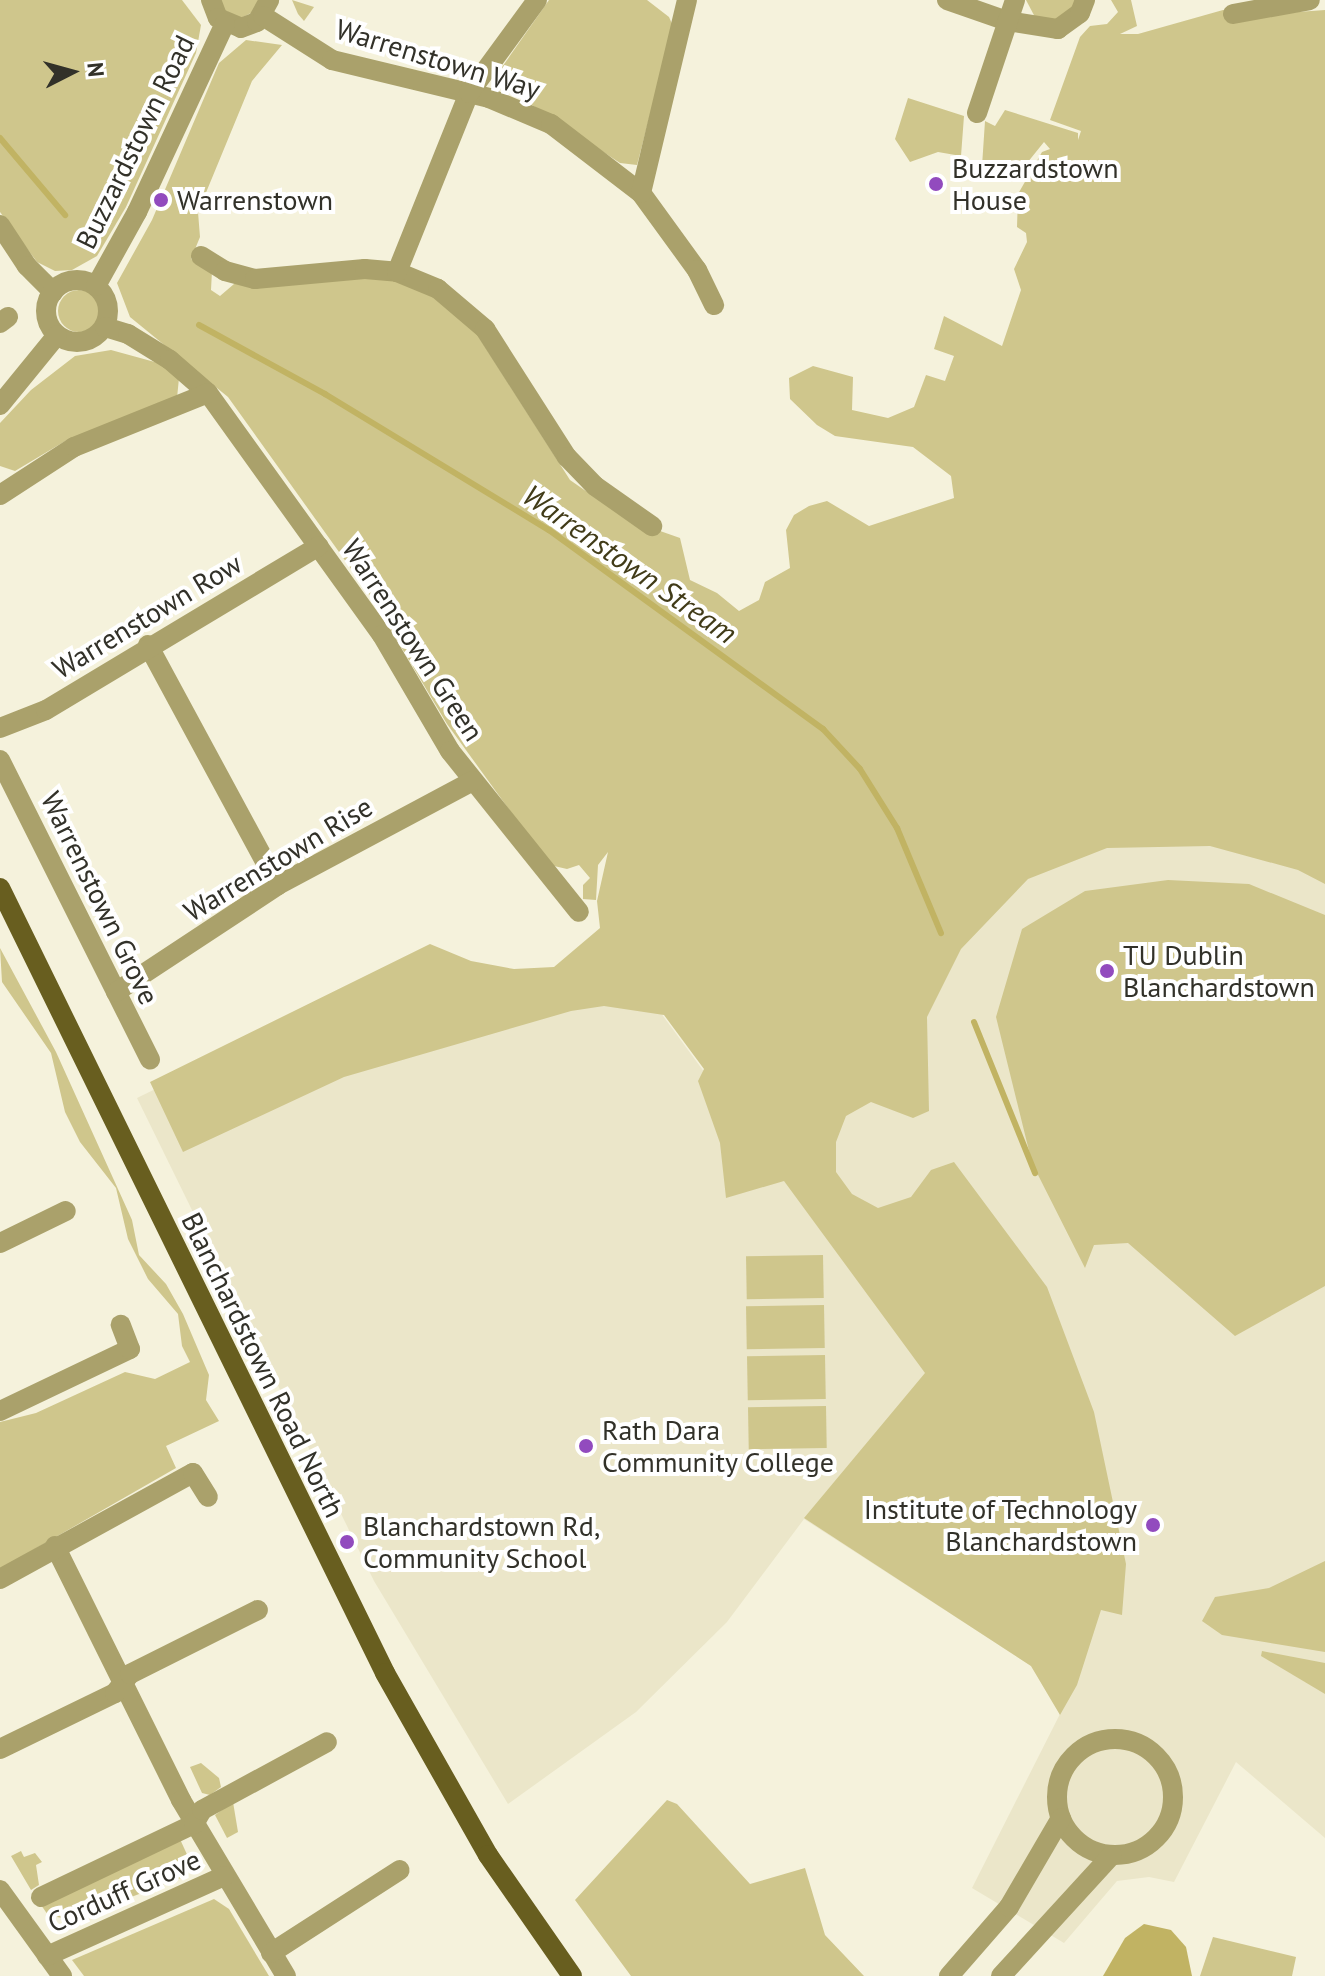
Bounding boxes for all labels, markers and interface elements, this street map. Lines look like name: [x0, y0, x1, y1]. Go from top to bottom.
street label: Warrenstown Way: [331, 12, 545, 106]
street label: Buzzardstown Road: [69, 30, 201, 254]
north arrow: [32, 32, 112, 112]
text: N: [81, 61, 111, 78]
place label: Buzzardstown House: [952, 151, 1119, 217]
marker: Buzzardstown House: [927, 175, 945, 193]
place label: Warrenstown: [177, 183, 333, 217]
marker: Warrenstown: [152, 191, 170, 209]
water label: Warrenstown Stream: [516, 477, 744, 651]
street label: Warrenstown Green: [335, 533, 491, 747]
street label: Warrenstown Row: [47, 546, 247, 686]
street label: Warrenstown Grove: [34, 786, 166, 1010]
street label: Warrenstown Rise: [178, 790, 378, 928]
place label: TU Dublin Blanchardstown: [1123, 938, 1315, 1004]
marker: TU Dublin Blanchardstown: [1098, 962, 1116, 980]
street label: Blanchardstown Road North: [174, 1207, 352, 1523]
place label: Rath Dara Community College: [602, 1413, 835, 1479]
marker: Rath Dara Community College: [577, 1437, 595, 1455]
place label: Institute of Technology Blanchardstown: [863, 1492, 1137, 1558]
place label: Blanchardstown Rd, Community School: [363, 1509, 600, 1575]
marker: Institute of Technology Blanchardstown: [1144, 1516, 1162, 1534]
marker: Blanchardstown Rd, Community School: [338, 1533, 356, 1551]
street label: Corduff Grove: [42, 1842, 206, 1940]

